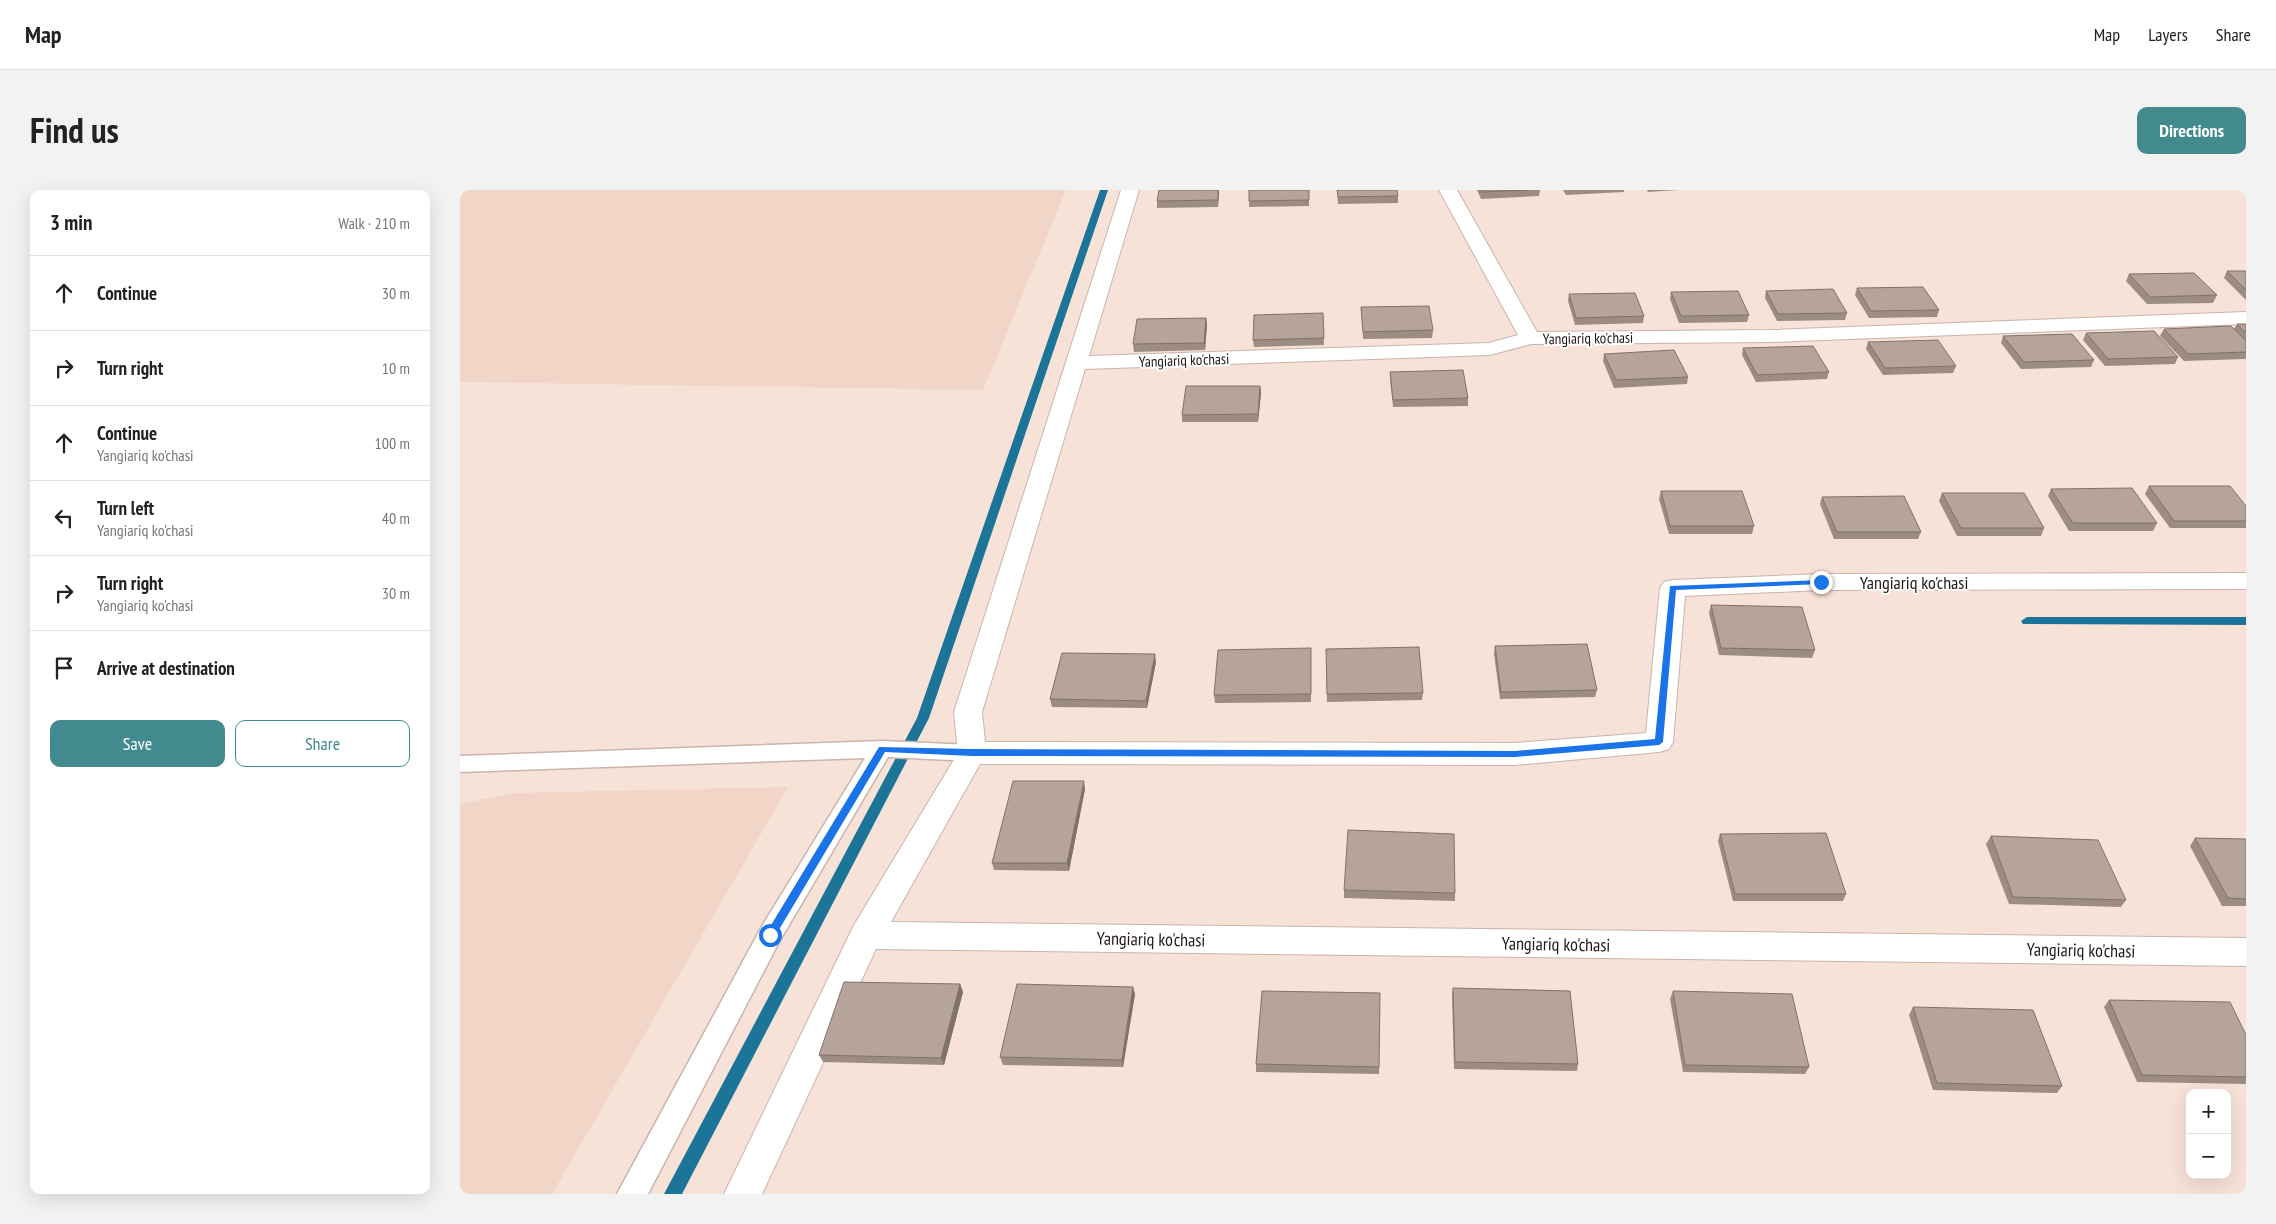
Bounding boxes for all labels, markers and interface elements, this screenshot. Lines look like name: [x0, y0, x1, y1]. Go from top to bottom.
text: Map: [25, 19, 62, 50]
text: Map: [2094, 23, 2120, 46]
text: Layers: [2148, 23, 2188, 46]
text: Share: [2216, 23, 2251, 46]
text: Find us: [30, 107, 119, 153]
button: Directions: [2137, 107, 2246, 154]
text: 3 min: [50, 209, 92, 236]
text: Walk · 210 m: [338, 213, 410, 233]
icon: ahead: [50, 279, 78, 307]
text: Continue: [97, 281, 157, 305]
text: 30 m: [382, 283, 410, 303]
street label: Yangiariq ko'chasi: [1543, 328, 1633, 348]
street label: Yangiariq ko'chasi: [1138, 349, 1230, 371]
icon: right: [50, 354, 78, 382]
text: Turn right: [97, 356, 163, 380]
text: 10 m: [382, 358, 410, 378]
text: Continue: [97, 421, 157, 445]
icon: ahead: [50, 429, 78, 457]
text: 100 m: [375, 433, 410, 453]
text: Yangiariq ko'chasi: [97, 445, 194, 465]
text: Turn left: [97, 496, 154, 520]
icon: left: [50, 504, 78, 532]
text: 40 m: [382, 508, 410, 528]
text: Yangiariq ko'chasi: [97, 520, 194, 540]
text: Turn right: [97, 571, 163, 595]
route end: [1810, 571, 1833, 594]
street label: Yangiariq ko'chasi: [1860, 571, 1968, 594]
icon: right: [50, 579, 78, 607]
text: 30 m: [382, 583, 410, 603]
text: Yangiariq ko'chasi: [97, 595, 194, 615]
icon: arrive: [50, 654, 78, 682]
text: Arrive at destination: [97, 656, 235, 680]
button: Save: [50, 720, 225, 767]
button: Share: [235, 720, 410, 767]
route start: [759, 924, 782, 947]
street label: Yangiariq ko'chasi: [1096, 927, 1206, 951]
street label: Yangiariq ko'chasi: [1501, 932, 1611, 956]
street label: Yangiariq ko'chasi: [2026, 938, 2136, 962]
map controls: [2186, 1089, 2231, 1179]
button: +: [2186, 1089, 2231, 1134]
button: −: [2186, 1134, 2231, 1179]

